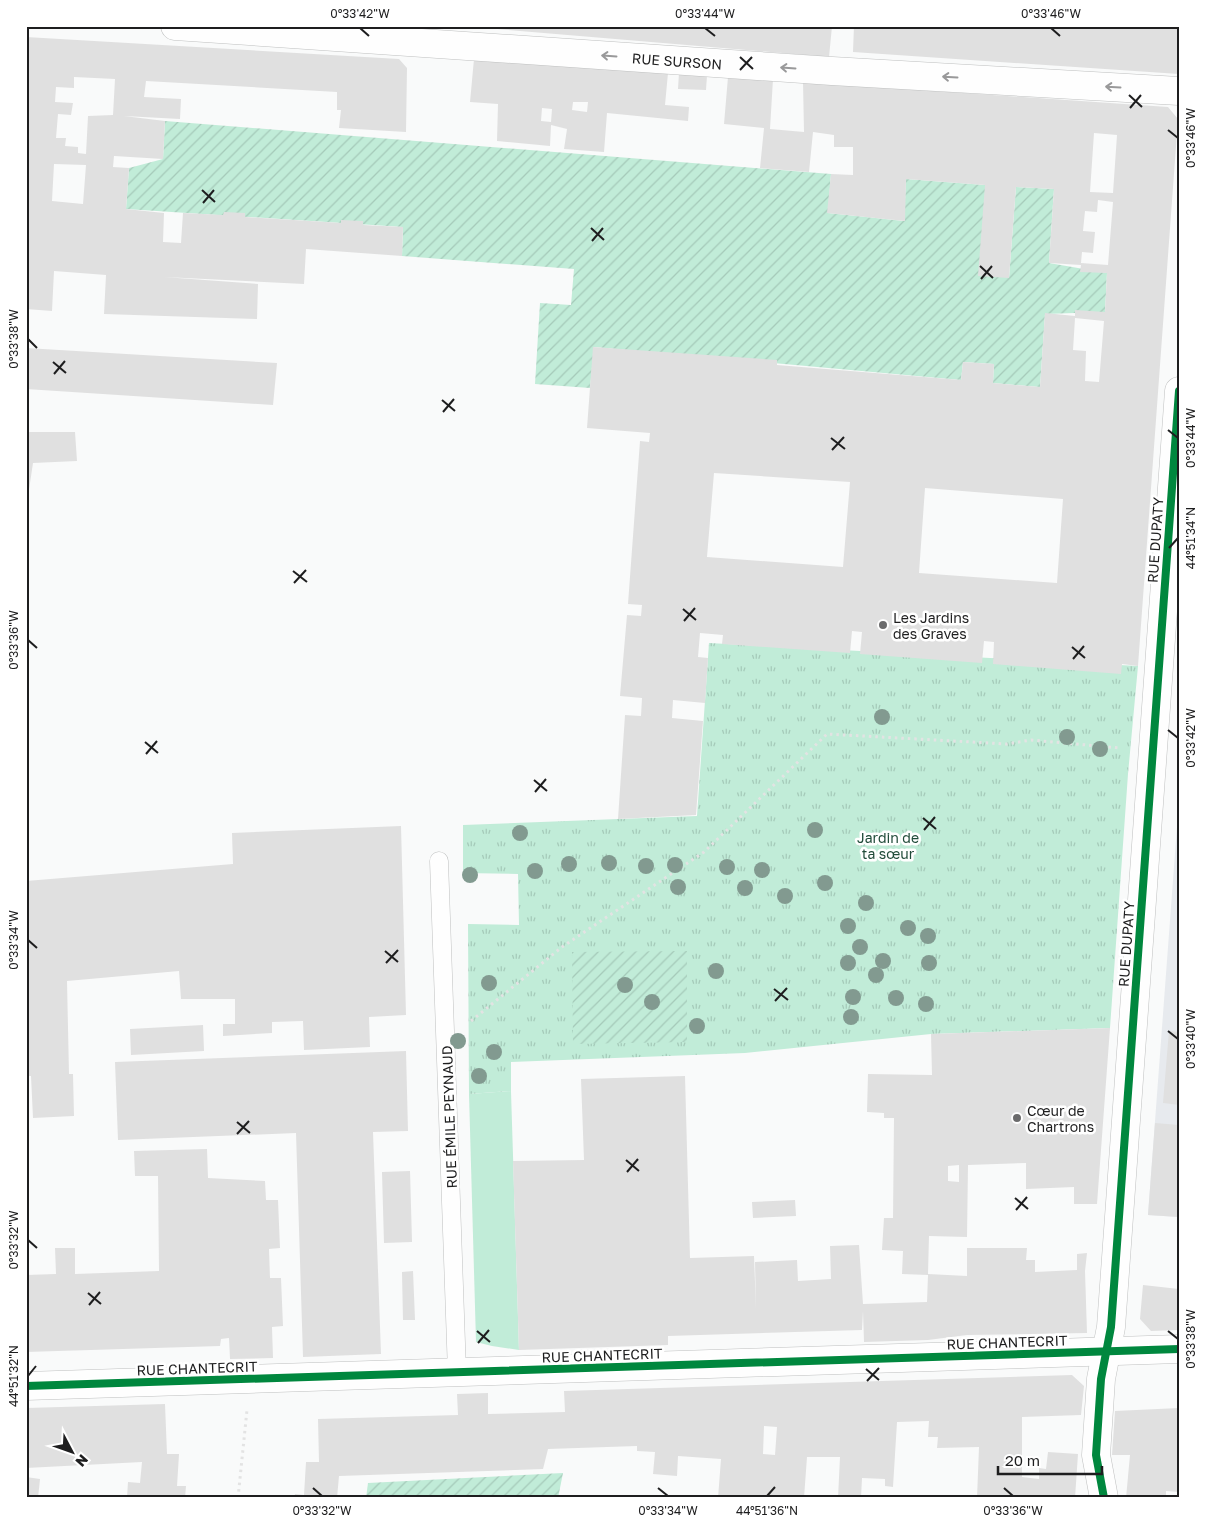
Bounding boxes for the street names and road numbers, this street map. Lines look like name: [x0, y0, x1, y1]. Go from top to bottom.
street label: RUE SURSON: [631, 49, 723, 73]
street label: RUE DUPATY: [1144, 496, 1166, 584]
street label: RUE DUPATY: [1115, 900, 1137, 988]
street label: RUE ÉMILE PEYNAUD: [438, 1045, 460, 1189]
street label: RUE CHANTECRIT: [946, 1331, 1068, 1353]
street label: RUE CHANTECRIT: [541, 1344, 663, 1366]
street label: RUE CHANTECRIT: [136, 1357, 258, 1379]

